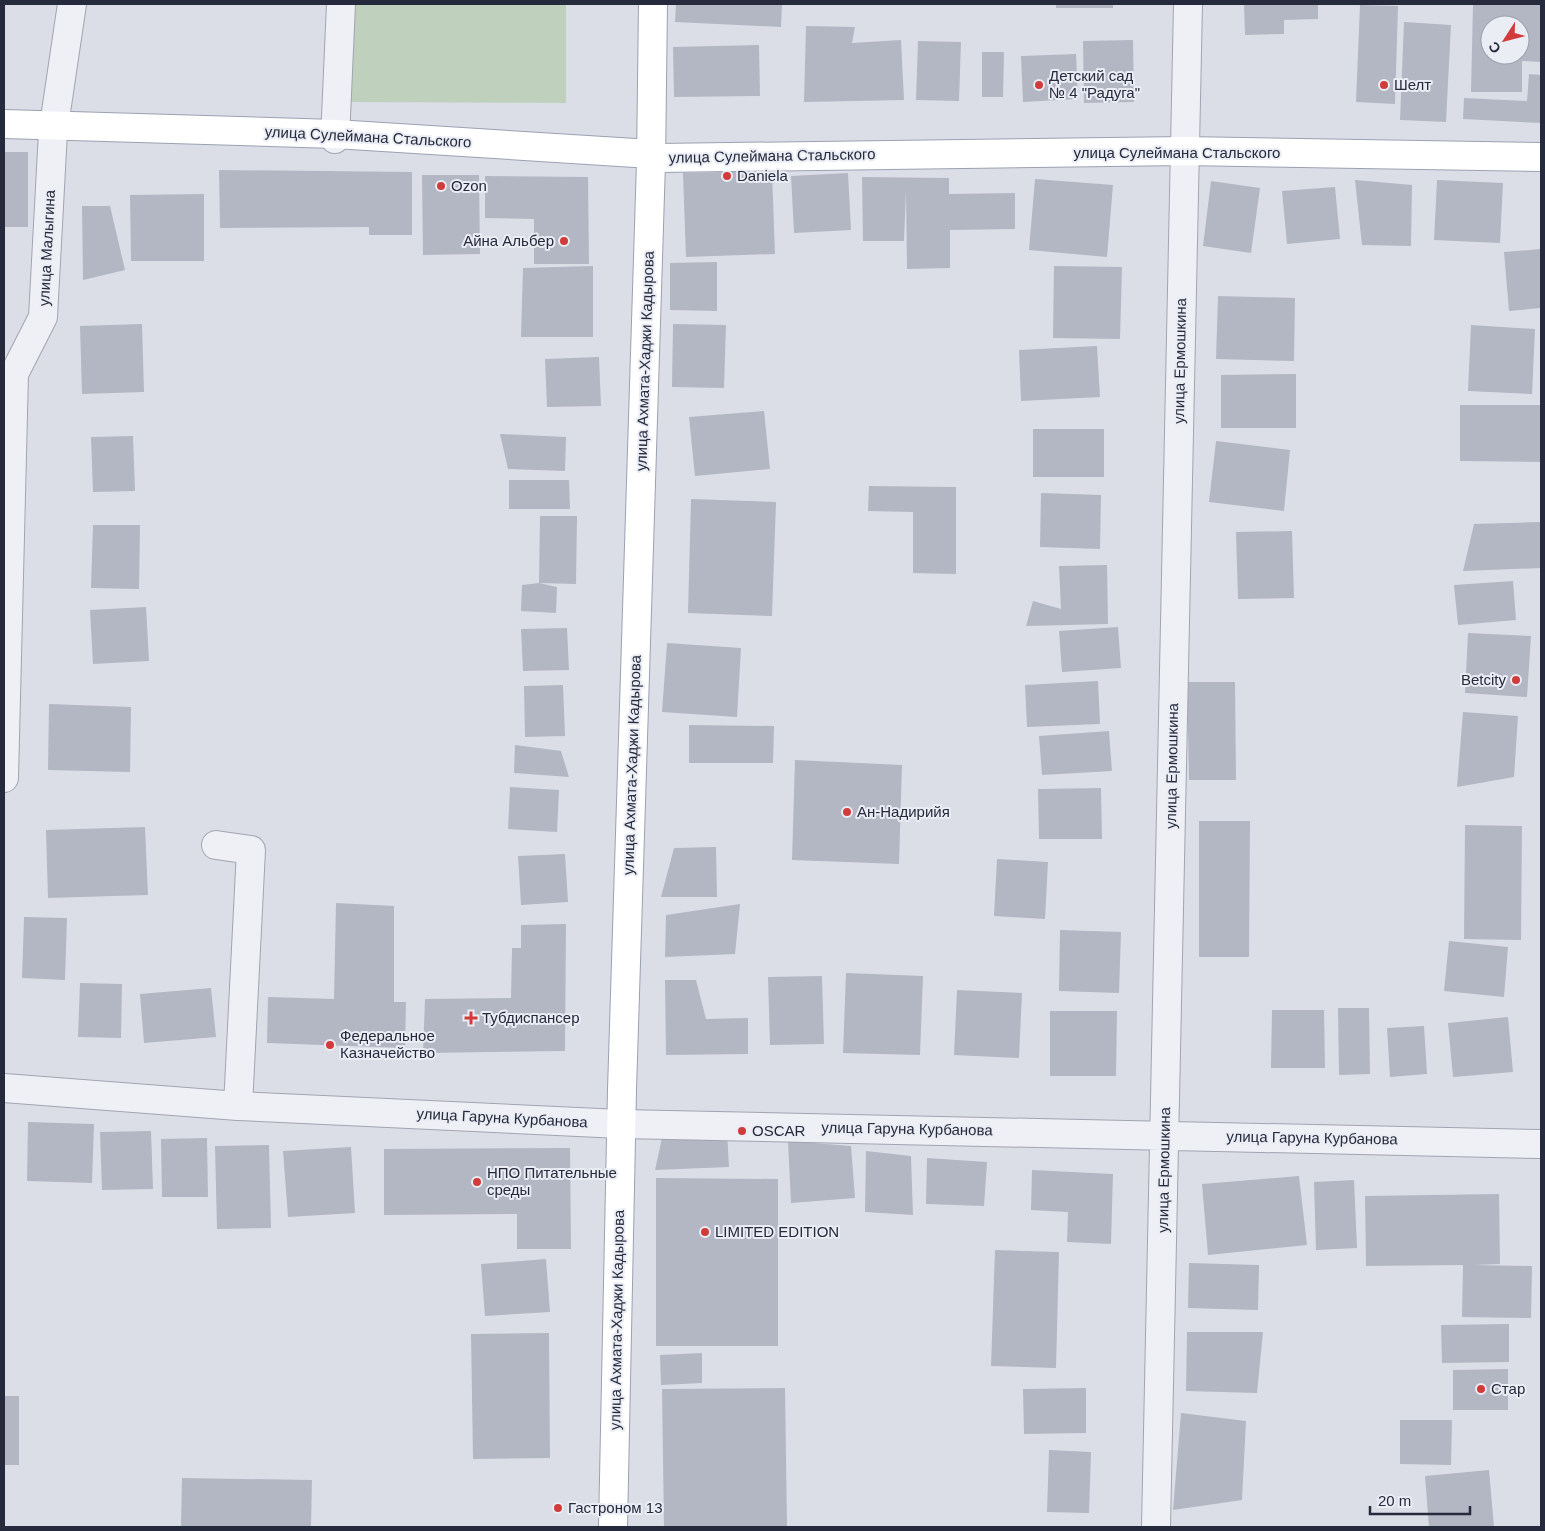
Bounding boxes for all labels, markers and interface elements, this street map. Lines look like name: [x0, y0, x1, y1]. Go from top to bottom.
north arrow: [1480, 15, 1530, 65]
text: С: [1485, 39, 1504, 56]
place label: Детский сад № 4 "Радуга": [1049, 67, 1140, 101]
place label: Шелт: [1394, 76, 1431, 93]
marker: Детский сад № 4 "Радуга": [1033, 79, 1045, 91]
marker: Шелт: [1378, 79, 1390, 91]
street label: улица Сулеймана Стальского: [264, 123, 472, 150]
street label: улица Сулеймана Стальского: [1074, 144, 1280, 161]
street label: улица Сулеймана Стальского: [668, 145, 876, 166]
place label: Daniela: [737, 167, 789, 184]
marker: Daniela: [721, 170, 733, 182]
place label: Ozon: [451, 177, 487, 194]
marker: Ozon: [435, 180, 447, 192]
street label: улица Малыгина: [35, 189, 58, 307]
place label: Айна Альбер: [463, 232, 554, 249]
marker: Айна Альбер: [558, 235, 570, 247]
street label: улица Ахмата-Хаджи Кадырова: [632, 250, 657, 471]
street label: улица Ермошкина: [1170, 297, 1189, 424]
street label: улица Ахмата-Хаджи Кадырова: [619, 654, 644, 875]
place label: Betcity: [1461, 671, 1506, 688]
marker: Betcity: [1510, 674, 1522, 686]
street label: улица Ермошкина: [1162, 702, 1181, 829]
place label: Ан-Надирийя: [857, 803, 950, 820]
marker: Ан-Надирийя: [841, 806, 853, 818]
place label: Тубдиспансер: [482, 1009, 579, 1026]
marker: Тубдиспансер: [464, 1011, 478, 1025]
place label: Федеральное Казначейство: [340, 1027, 435, 1061]
marker: Федеральное Казначейство: [324, 1039, 336, 1051]
street label: улица Гаруна Курбанова: [416, 1105, 589, 1131]
street label: улица Ермошкина: [1154, 1106, 1173, 1233]
street label: улица Гаруна Курбанова: [821, 1119, 993, 1139]
place label: OSCAR: [752, 1122, 806, 1139]
marker: OSCAR: [736, 1125, 748, 1137]
street label: улица Гаруна Курбанова: [1226, 1128, 1398, 1148]
place label: НПО Питательные среды: [487, 1164, 617, 1198]
marker: НПО Питательные среды: [471, 1176, 483, 1188]
street label: улица Ахмата-Хаджи Кадырова: [606, 1209, 627, 1430]
place label: LIMITED EDITION: [715, 1223, 839, 1240]
marker: LIMITED EDITION: [699, 1226, 711, 1238]
place label: Стар: [1491, 1380, 1525, 1397]
marker: Стар: [1475, 1383, 1487, 1395]
scale bar: [1370, 1484, 1470, 1516]
text: 20 m: [1378, 1492, 1411, 1509]
place label: Гастроном 13: [568, 1499, 662, 1516]
marker: Гастроном 13: [552, 1502, 564, 1514]

